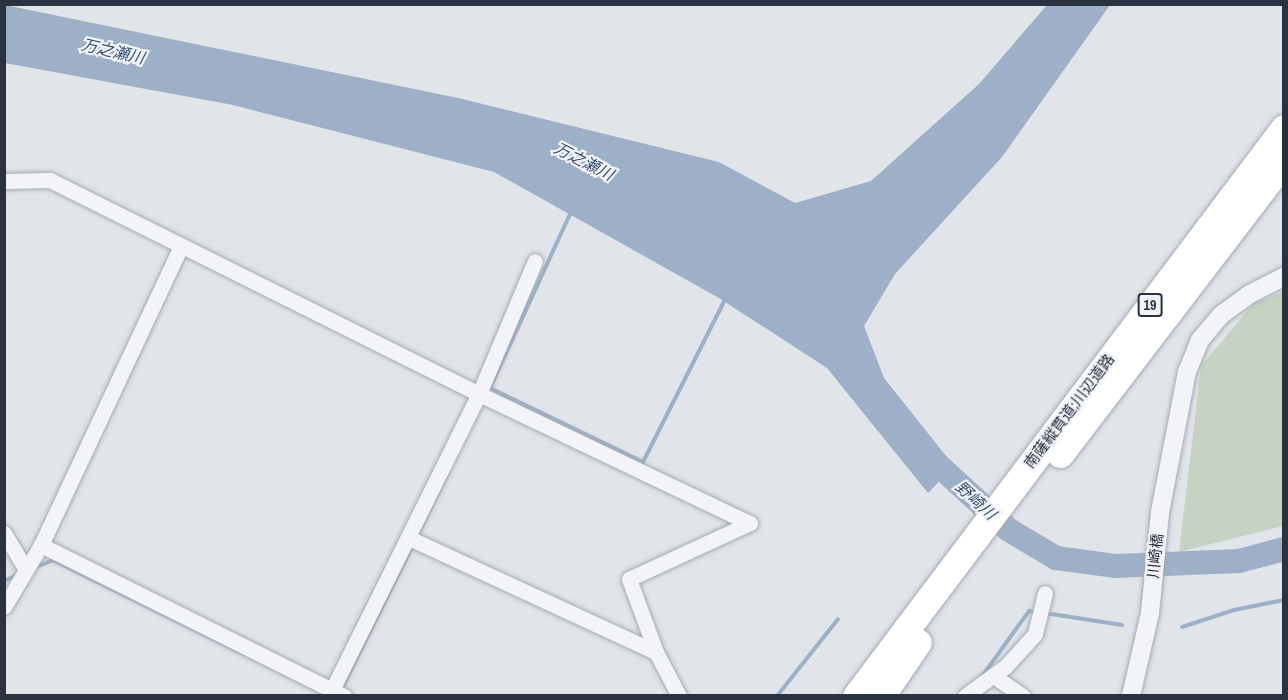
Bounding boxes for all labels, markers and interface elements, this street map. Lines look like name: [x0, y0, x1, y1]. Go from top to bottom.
water label: 万之瀬川: [80, 34, 146, 68]
water label: 万之瀬川: [551, 138, 617, 184]
road number: 19: [1136, 294, 1164, 316]
street label: 南薩縦貫道;川辺道路: [1020, 350, 1118, 472]
water label: 野崎川: [952, 477, 1000, 523]
street label: 川崎橋: [1144, 533, 1166, 579]

